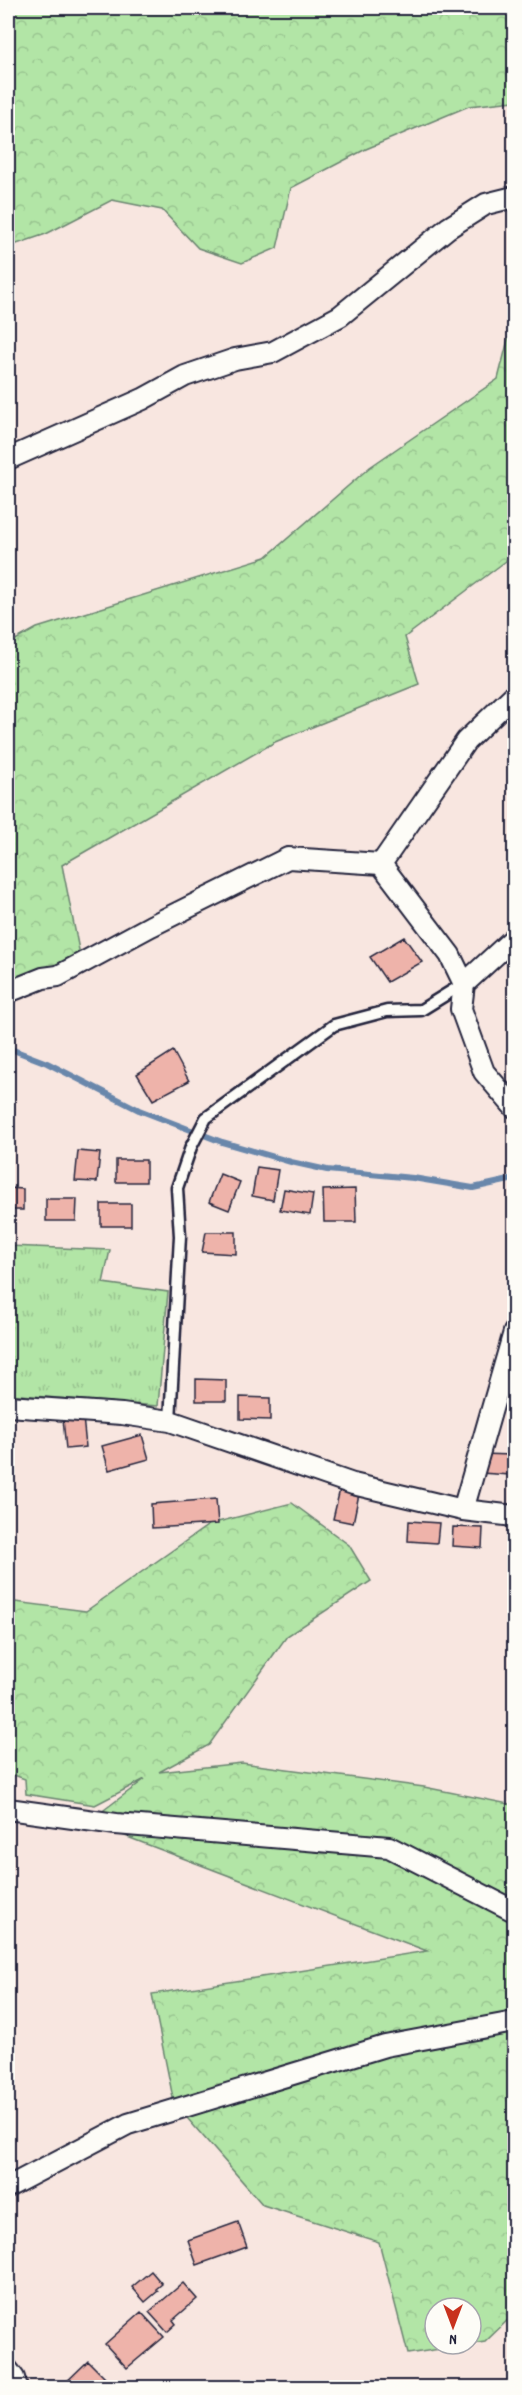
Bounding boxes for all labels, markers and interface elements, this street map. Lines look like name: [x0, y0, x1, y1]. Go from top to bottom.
north arrow: [423, 2296, 483, 2356]
text: N: [449, 2327, 457, 2350]

